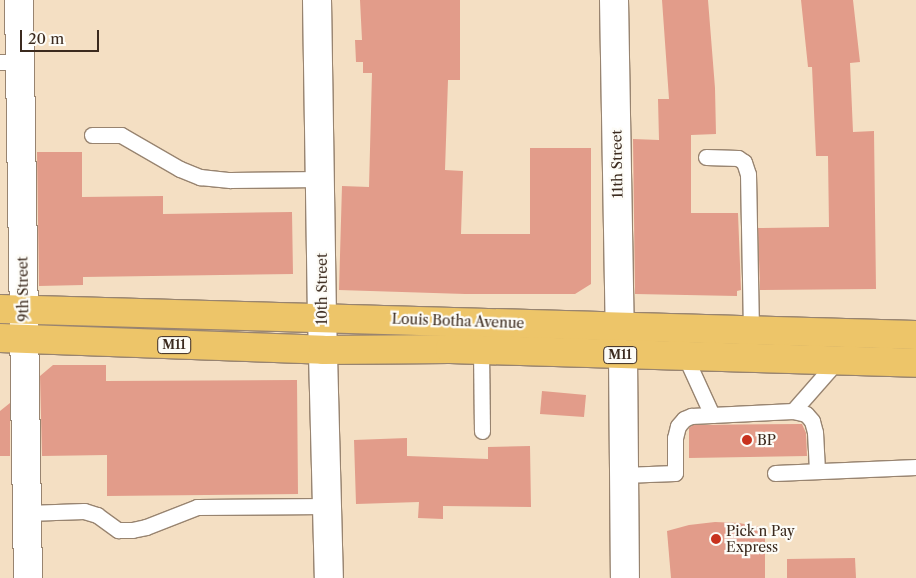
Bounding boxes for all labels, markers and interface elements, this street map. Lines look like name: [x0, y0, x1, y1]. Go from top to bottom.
scale bar: [22, 20, 101, 52]
text: 20 m: [28, 29, 64, 48]
street label: 11th Street: [608, 129, 626, 199]
street label: 10th Street: [314, 253, 330, 325]
street label: 9th Street: [14, 256, 32, 322]
street label: Louis Botha Avenue: [391, 310, 525, 332]
road number: M11: [156, 336, 192, 354]
road number: M11: [602, 346, 638, 364]
place label: BP: [757, 432, 776, 448]
marker: BP: [741, 434, 753, 446]
place label: Pick n Pay Express: [726, 523, 795, 556]
marker: Pick n Pay Express: [710, 533, 722, 545]

